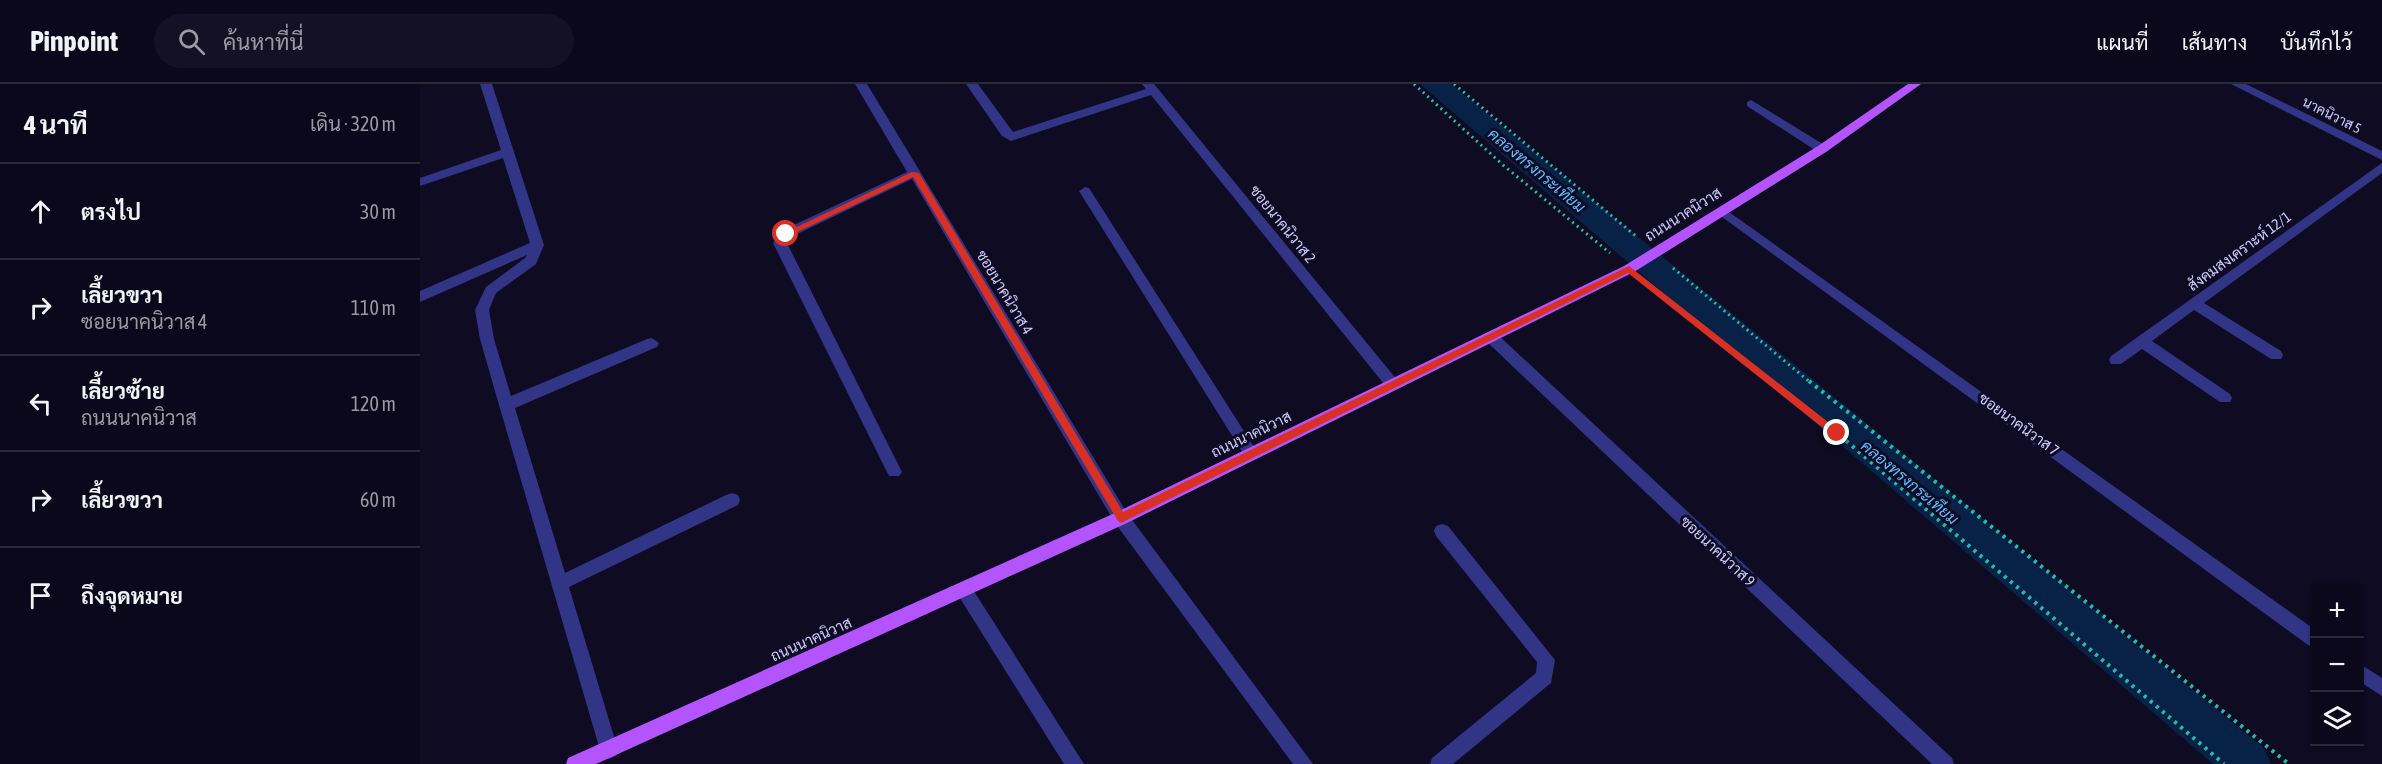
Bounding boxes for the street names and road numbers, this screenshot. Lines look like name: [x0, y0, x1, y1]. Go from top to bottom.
street label: นาคนิวาส 5: [2300, 93, 2364, 137]
street label: ซอยนาคนิวาส 2: [1247, 182, 1319, 266]
street label: ถนนนาคนิวาส: [1642, 184, 1724, 244]
street label: สังคมสงเคราะห์ 12/1: [2184, 207, 2294, 294]
street label: ซอยนาคนิวาส 4: [973, 247, 1037, 337]
street label: ซอยนาคนิวาส 7: [1976, 389, 2062, 459]
street label: ถนนนาคนิวาส: [1208, 407, 1294, 461]
street label: ซอยนาคนิวาส 9: [1678, 512, 1758, 590]
street label: ถนนนาคนิวาส: [768, 614, 854, 664]

